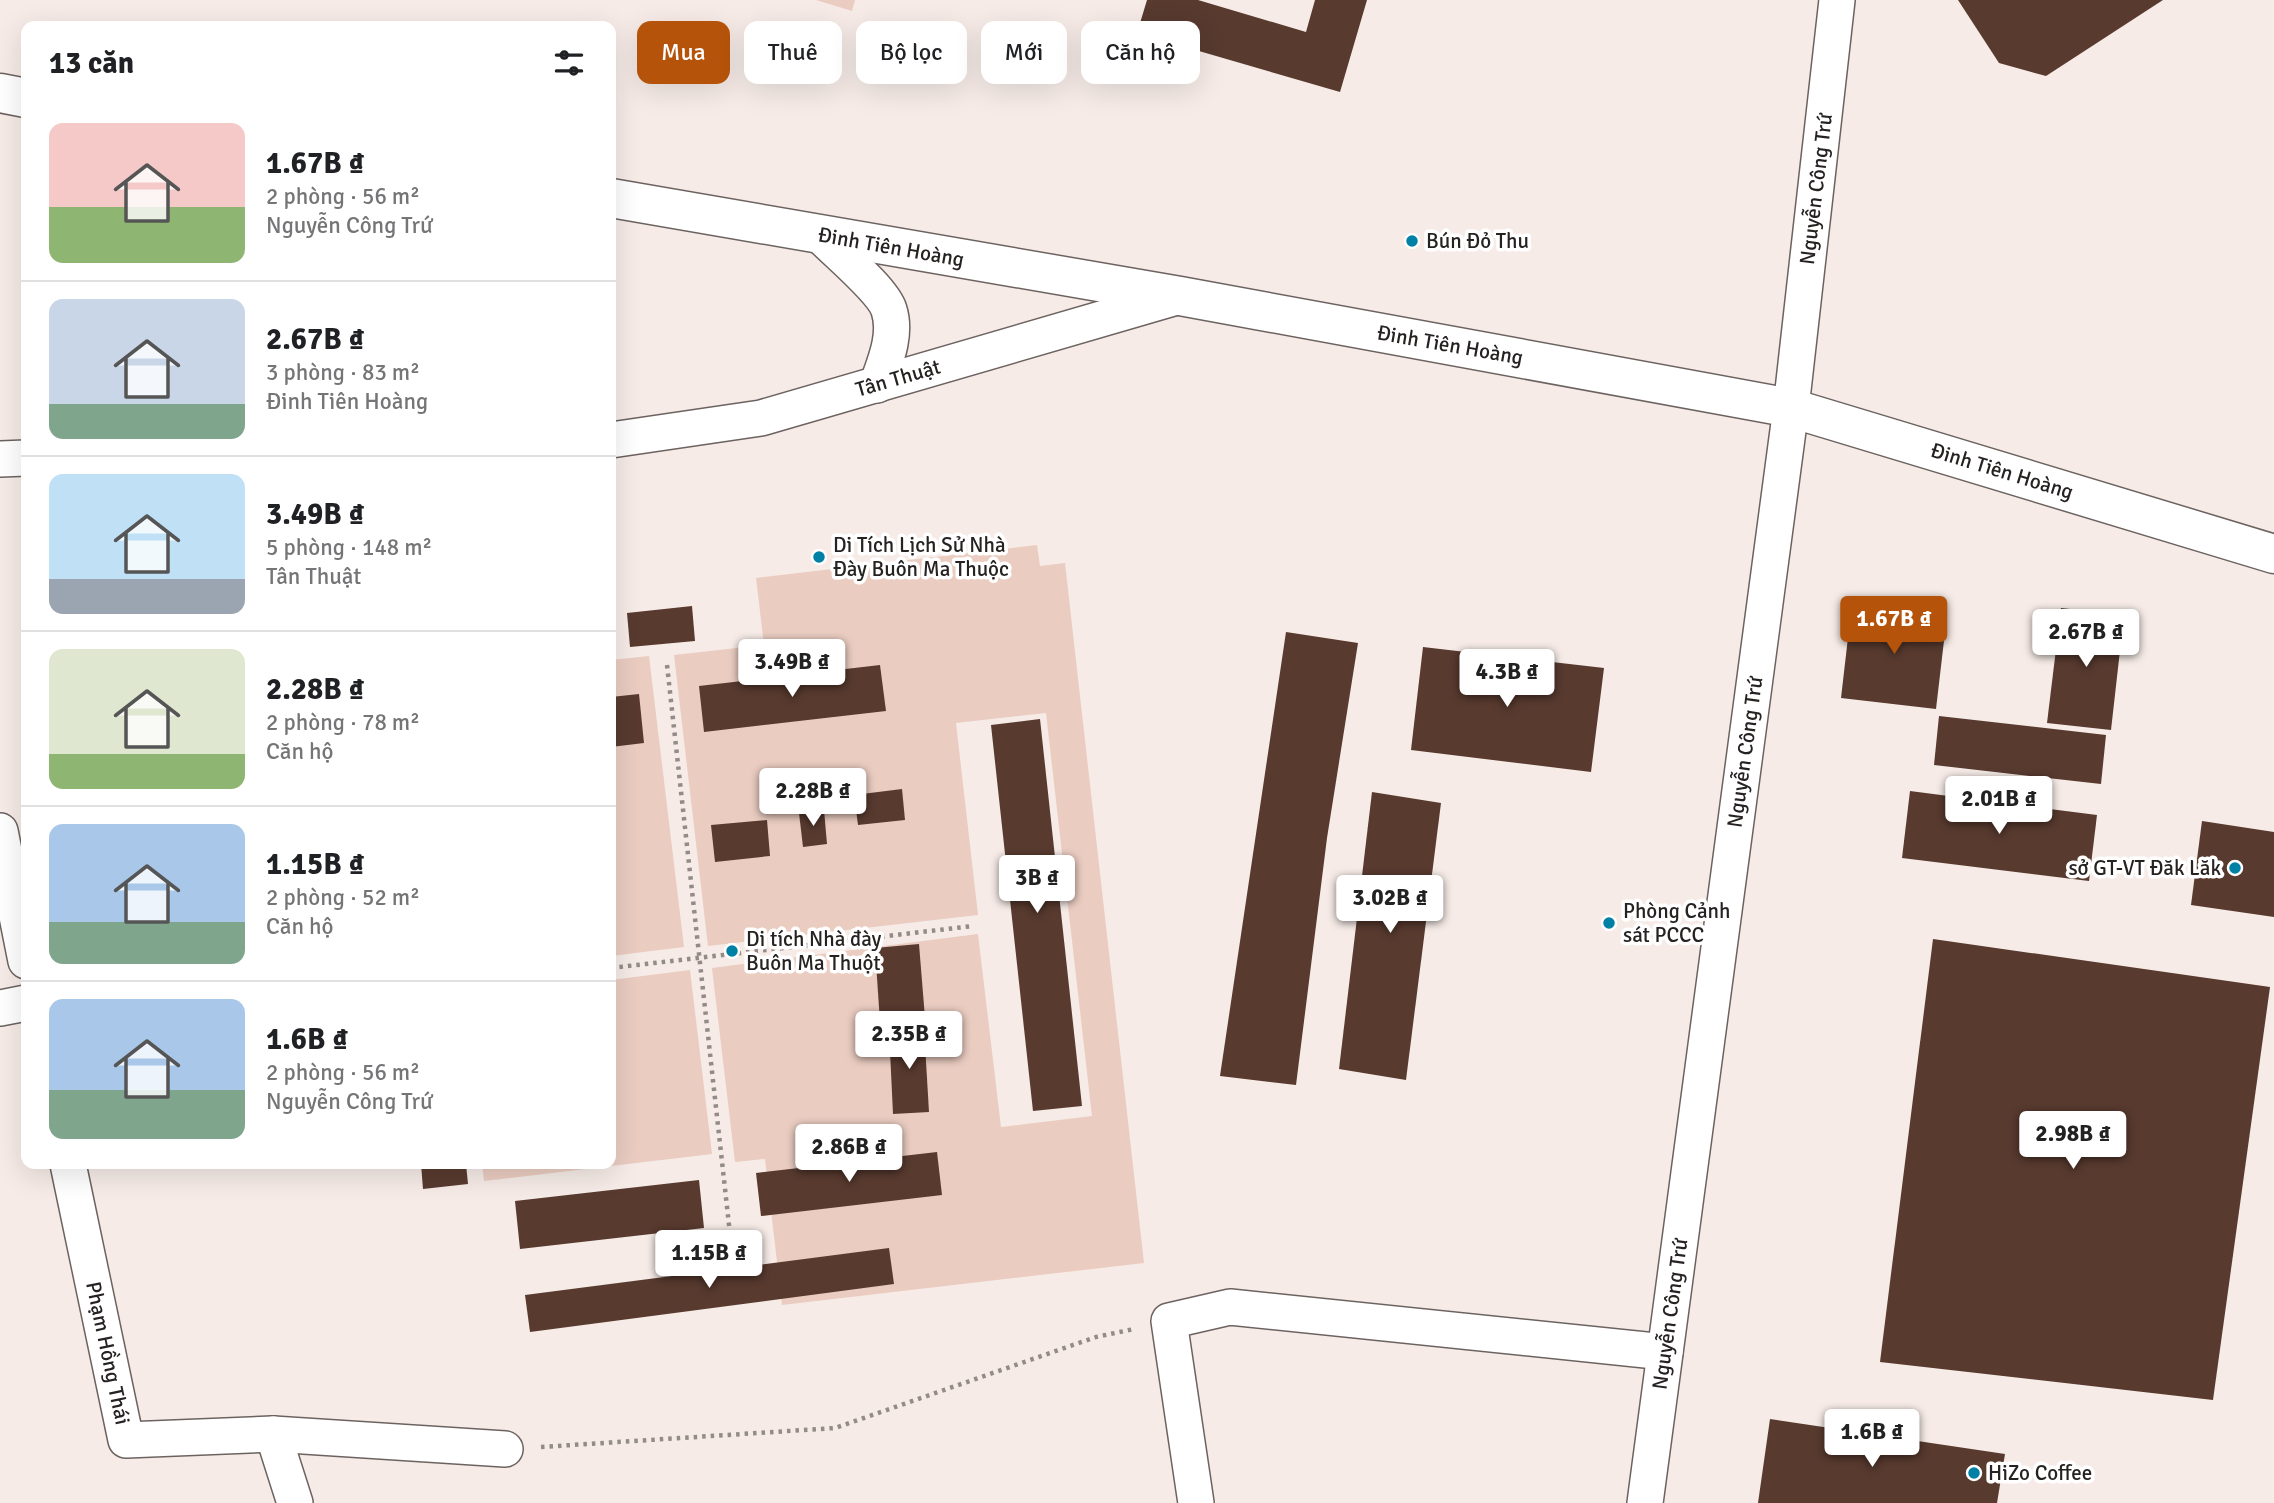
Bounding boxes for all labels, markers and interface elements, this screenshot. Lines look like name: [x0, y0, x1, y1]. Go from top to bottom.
chip: Mua: [637, 21, 730, 84]
chip: Thuê: [744, 21, 842, 84]
chip: Bộ lọc: [856, 21, 967, 84]
chip: Mới: [981, 21, 1067, 84]
chip: Căn hộ: [1081, 21, 1200, 84]
icon: filters: [550, 44, 588, 82]
text: 13 căn: [49, 45, 134, 82]
street label: Nguyễn Công Trứ: [1794, 111, 1838, 266]
text: 1.67B ₫: [266, 145, 364, 182]
icon: home: [105, 151, 189, 235]
text: 2 phòng · 56 m²: [266, 182, 420, 211]
text: Nguyễn Công Trứ: [266, 211, 433, 240]
street label: Đinh Tiên Hoàng: [816, 221, 966, 273]
place label: Bún Đỏ Thu: [1426, 228, 1529, 254]
marker: Bún Đỏ Thu: [1404, 233, 1420, 249]
street label: Đinh Tiên Hoàng: [1375, 319, 1525, 371]
text: 2.67B ₫: [266, 321, 364, 358]
icon: home: [105, 327, 189, 411]
street label: Tân Thuật: [853, 354, 943, 402]
text: 3 phòng · 83 m²: [266, 358, 420, 387]
text: Đinh Tiên Hoàng: [266, 387, 428, 416]
street label: Đinh Tiên Hoàng: [1927, 437, 2077, 505]
text: 3.49B ₫: [266, 496, 364, 533]
icon: home: [105, 502, 189, 586]
place label: Di Tích Lịch Sử Nhà Đày Buôn Ma Thuộc: [833, 532, 1009, 582]
text: 5 phòng · 148 m²: [266, 533, 432, 562]
marker: Di Tích Lịch Sử Nhà Đày Buôn Ma Thuộc: [811, 549, 827, 565]
text: Tân Thuật: [266, 562, 361, 591]
pin: 1.67B ₫: [1829, 596, 1959, 656]
text: 1.67B ₫: [1856, 604, 1932, 633]
pin: 2.67B ₫: [2021, 610, 2151, 669]
text: 2.67B ₫: [2048, 617, 2124, 646]
pin: 3.49B ₫: [727, 640, 857, 699]
text: 3.49B ₫: [754, 647, 830, 676]
pin: 4.3B ₫: [1450, 650, 1564, 709]
text: 4.3B ₫: [1475, 657, 1539, 686]
text: 2.28B ₫: [266, 671, 364, 708]
street label: Nguyễn Công Trứ: [1722, 674, 1769, 829]
icon: home: [105, 677, 189, 761]
text: 2 phòng · 78 m²: [266, 708, 420, 737]
text: Căn hộ: [266, 737, 333, 766]
pin: 2.28B ₫: [748, 768, 878, 828]
text: 2.28B ₫: [775, 776, 851, 805]
pin: 2.01B ₫: [1934, 776, 2064, 836]
text: 2.01B ₫: [1961, 784, 2037, 813]
text: 1.15B ₫: [266, 846, 364, 883]
icon: home: [105, 852, 189, 936]
place label: sở GT-VT Đăk Lăk: [2068, 855, 2221, 881]
pin: 3B ₫: [996, 856, 1078, 915]
marker: sở GT-VT Đăk Lăk: [2227, 860, 2243, 876]
text: 3B ₫: [1015, 863, 1059, 892]
pin: 3.02B ₫: [1325, 876, 1455, 935]
text: 2 phòng · 52 m²: [266, 883, 420, 912]
text: 3.02B ₫: [1352, 883, 1428, 912]
place label: Phòng Cảnh sát PCCC: [1623, 898, 1731, 948]
text: Căn hộ: [266, 912, 333, 941]
marker: Phòng Cảnh sát PCCC: [1601, 915, 1617, 931]
place label: Di tích Nhà đày Buôn Ma Thuột: [746, 926, 882, 976]
marker: Di tích Nhà đày Buôn Ma Thuột: [724, 943, 740, 959]
pin: 2.35B ₫: [844, 1012, 974, 1071]
text: 2.35B ₫: [871, 1019, 947, 1048]
text: 1.6B ₫: [266, 1021, 348, 1058]
icon: home: [105, 1027, 189, 1111]
text: 2 phòng · 56 m²: [266, 1058, 420, 1087]
text: Nguyễn Công Trứ: [266, 1087, 433, 1116]
pin: 2.98B ₫: [2008, 1112, 2138, 1171]
text: 2.98B ₫: [2035, 1119, 2111, 1148]
pin: 2.86B ₫: [784, 1124, 914, 1184]
text: 2.86B ₫: [811, 1132, 887, 1161]
pin: 1.15B ₫: [644, 1230, 774, 1290]
street label: Nguyễn Công Trứ: [1647, 1236, 1694, 1391]
text: 1.15B ₫: [671, 1238, 747, 1267]
street label: Phạm Hồng Thái: [80, 1279, 136, 1427]
pin: 1.6B ₫: [1815, 1410, 1929, 1469]
text: 1.6B ₫: [1840, 1417, 1904, 1446]
place label: HiZo Coffee: [1988, 1460, 2092, 1486]
marker: HiZo Coffee: [1966, 1465, 1982, 1481]

